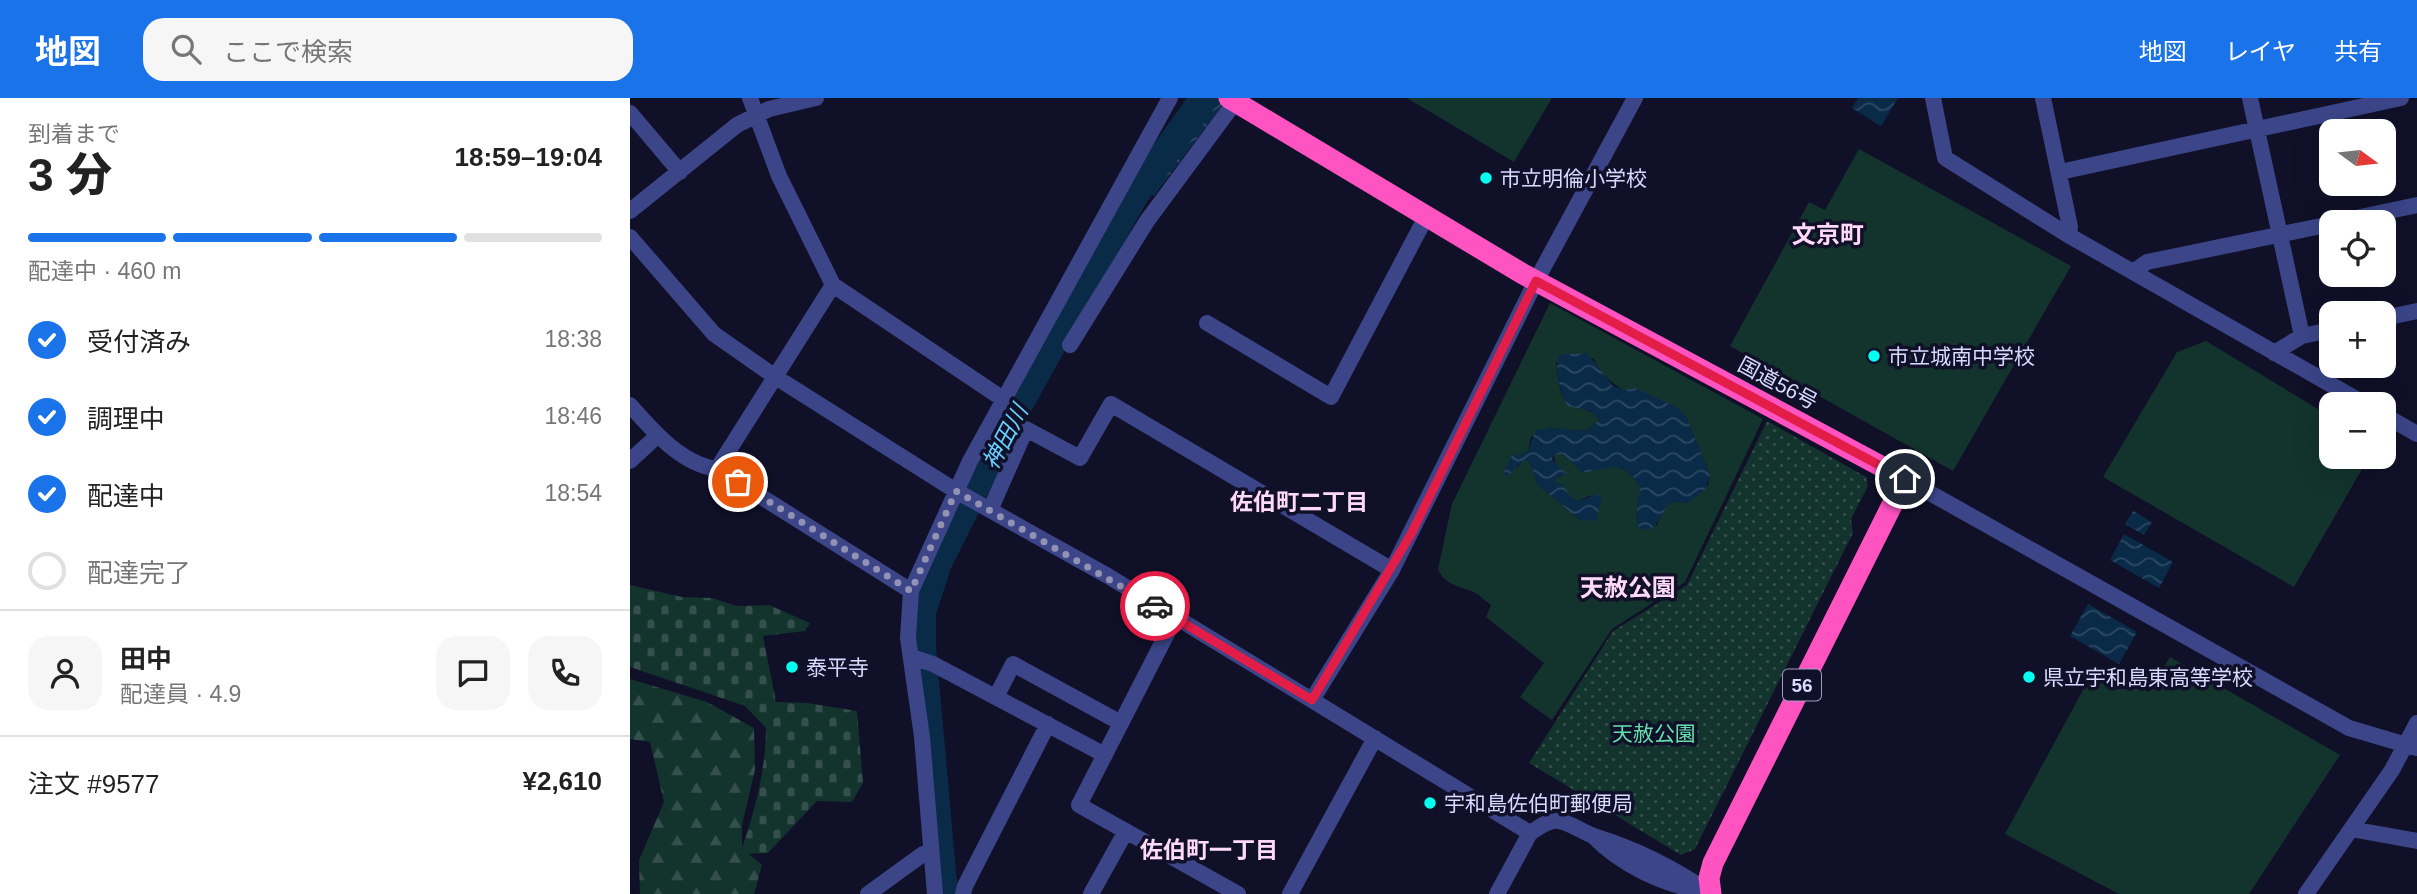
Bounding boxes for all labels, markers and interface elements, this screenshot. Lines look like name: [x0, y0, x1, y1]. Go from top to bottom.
search box: [143, 18, 633, 81]
icon: search: [167, 30, 205, 68]
text: 地図: [35, 33, 101, 70]
text: ここで検索: [223, 37, 353, 67]
text: 地図: [2139, 38, 2187, 65]
text: レイヤ: [2225, 38, 2296, 65]
text: 共有: [2334, 38, 2382, 65]
north arrow: [2319, 119, 2396, 196]
map controls: [2319, 119, 2396, 469]
text: 到着まで: [28, 121, 120, 147]
text: 18:59–19:04: [455, 142, 602, 172]
text: 3 分: [28, 149, 112, 201]
place label: 市立明倫小学校: [1500, 167, 1647, 190]
marker: 市立明倫小学校: [1478, 170, 1494, 186]
button: locate: [2319, 210, 2396, 287]
district label: 文京町: [1792, 221, 1864, 248]
text: 配達中 · 460 m: [28, 258, 181, 284]
button: +: [2319, 301, 2396, 378]
icon: check: [28, 321, 66, 359]
text: 18:38: [544, 326, 602, 352]
text: 受付済み: [87, 327, 191, 357]
place label: 市立城南中学校: [1888, 345, 2035, 368]
marker: 市立城南中学校: [1866, 348, 1882, 364]
street label: 国道56号: [1734, 353, 1822, 413]
button: −: [2319, 392, 2396, 469]
icon: check: [28, 398, 66, 436]
water label: 神田川: [977, 398, 1034, 474]
text: 18:46: [544, 403, 602, 429]
text: 調理中: [87, 404, 165, 434]
pin: [1875, 449, 1935, 509]
pin: [708, 452, 768, 512]
icon: home: [1886, 460, 1924, 498]
icon: bag: [719, 463, 757, 501]
icon: check: [28, 475, 66, 513]
text: 18:54: [544, 480, 602, 506]
text: 配達中: [87, 481, 165, 511]
district label: 佐伯町二丁目: [1230, 489, 1368, 515]
text: 配達完了: [87, 558, 191, 588]
courier: [1120, 571, 1190, 641]
district label: 天赦公園: [1580, 574, 1676, 601]
icon: car: [1136, 587, 1174, 625]
button: person: [28, 636, 102, 710]
button: chat: [436, 636, 510, 710]
button: phone: [528, 636, 602, 710]
text: 田中: [120, 644, 172, 674]
place label: 泰平寺: [806, 656, 869, 679]
marker: 泰平寺: [784, 659, 800, 675]
place label: 県立宇和島東高等学校: [2043, 666, 2253, 689]
marker: 県立宇和島東高等学校: [2021, 669, 2037, 685]
road number: 56: [1783, 670, 1821, 700]
text: 配達員 · 4.9: [120, 681, 241, 707]
park label: 天赦公園: [1612, 722, 1696, 745]
text: ¥2,610: [522, 766, 602, 796]
text: 注文 #9577: [28, 769, 160, 799]
place label: 宇和島佐伯町郵便局: [1444, 792, 1633, 815]
marker: 宇和島佐伯町郵便局: [1422, 795, 1438, 811]
district label: 佐伯町一丁目: [1140, 837, 1278, 863]

